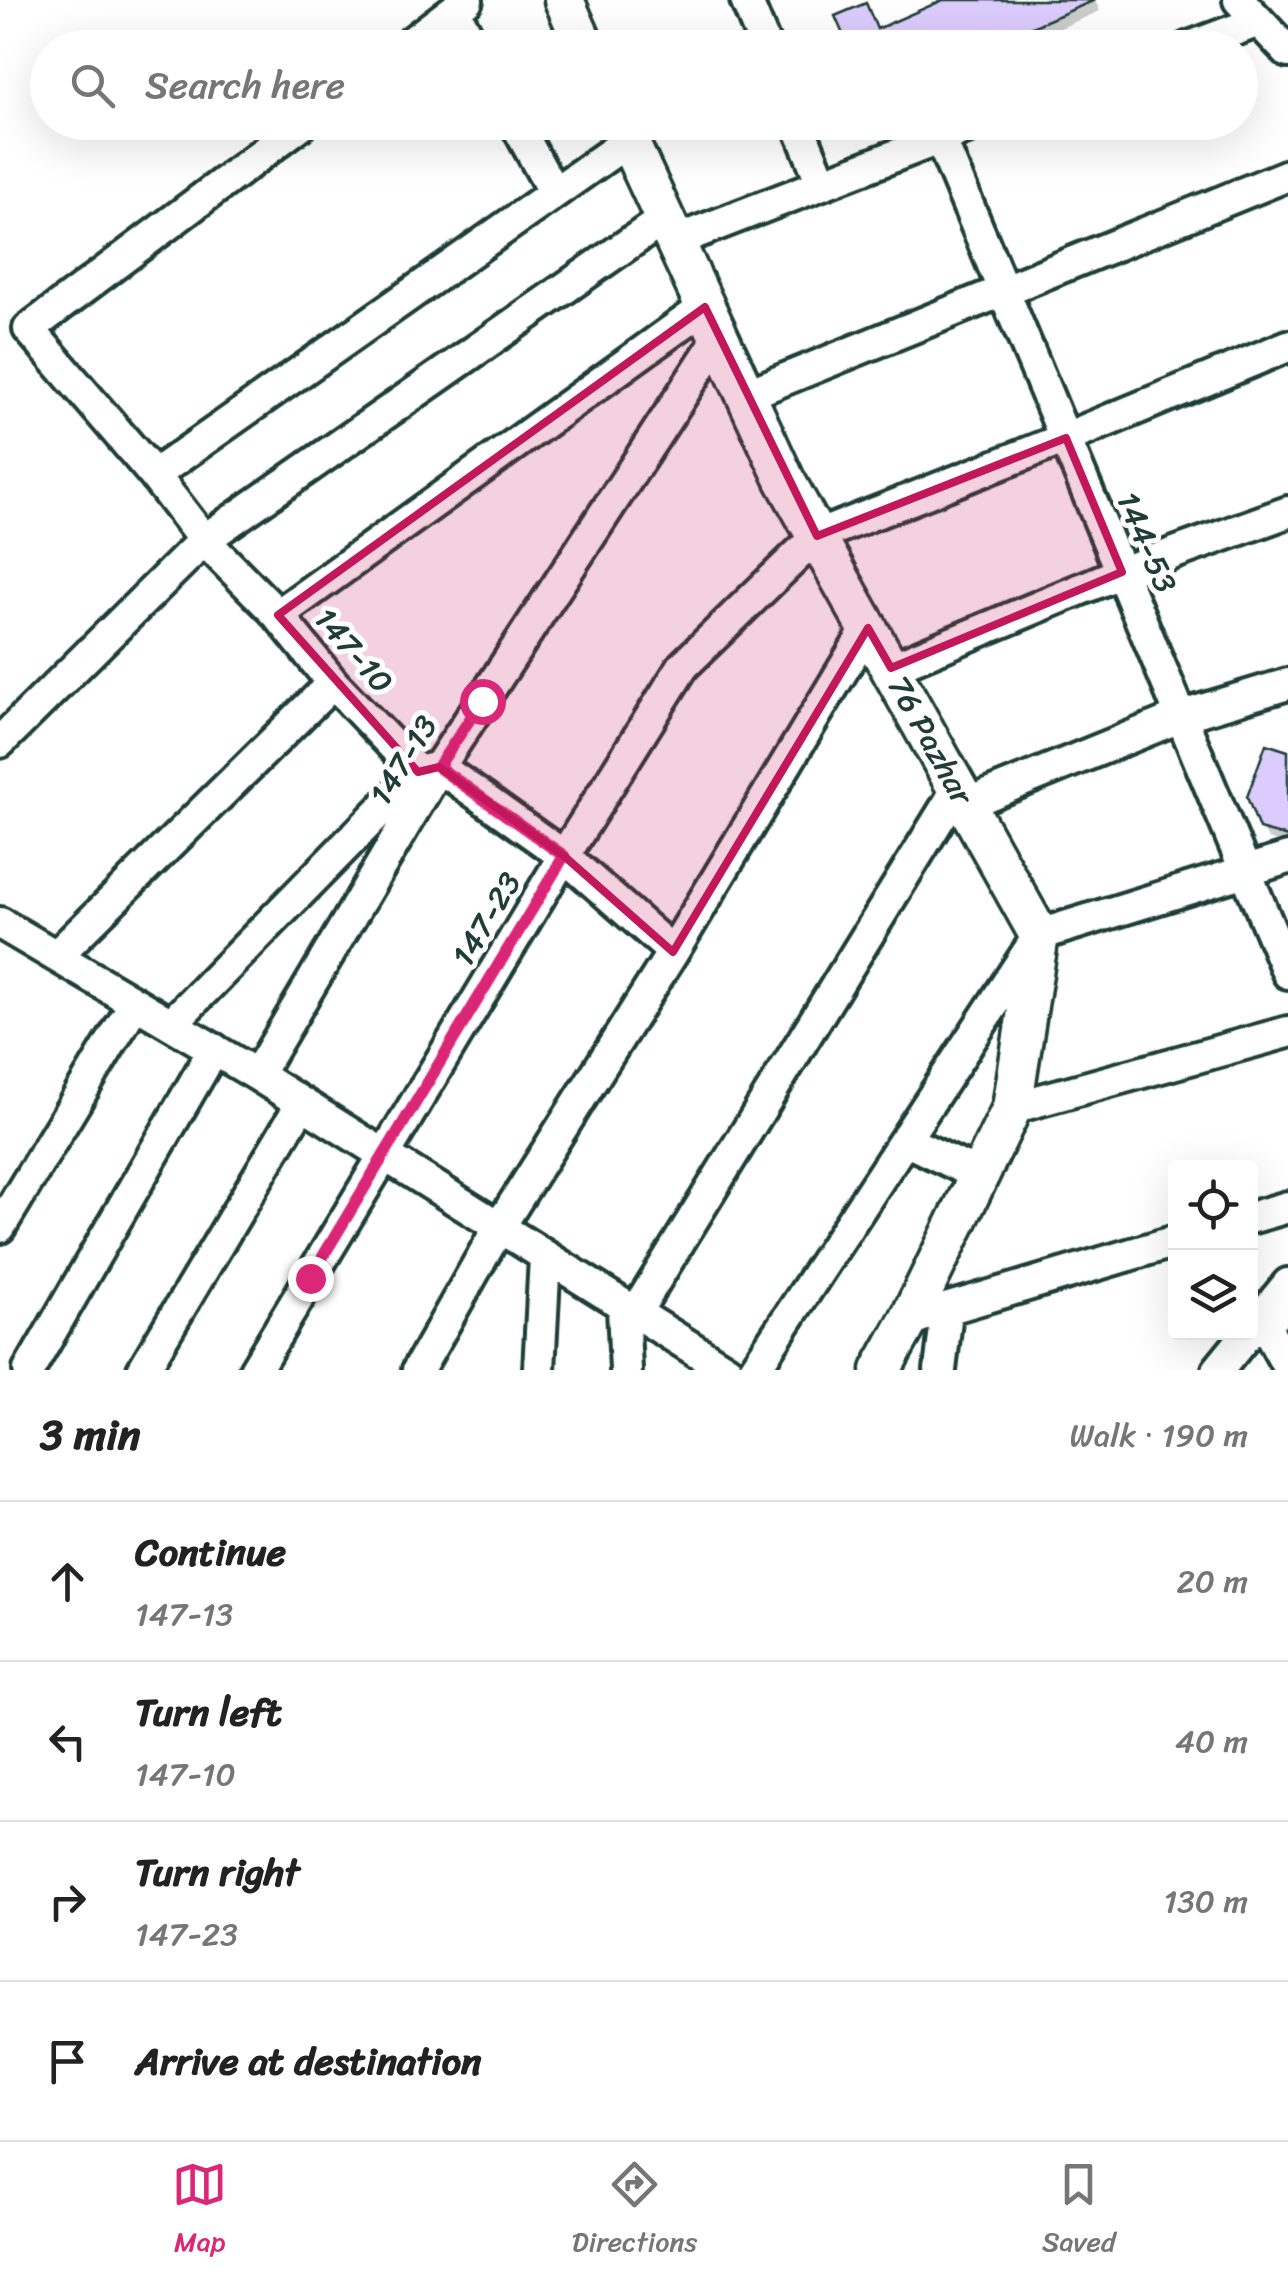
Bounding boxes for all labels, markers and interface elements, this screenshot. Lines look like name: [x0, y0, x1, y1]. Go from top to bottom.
search box: [30, 30, 1258, 140]
text: Search here: [145, 52, 345, 119]
icon: search: [65, 58, 120, 113]
street label: 144-53: [1100, 482, 1193, 602]
street label: 147-10: [299, 594, 408, 707]
street label: 76 Pazhar: [871, 665, 991, 818]
route start: [460, 679, 506, 725]
street label: 147-13: [353, 704, 454, 817]
street label: 147-23: [436, 860, 537, 978]
map controls: [1168, 1160, 1258, 1340]
button: locate: [1168, 1160, 1258, 1250]
button: layers: [1168, 1250, 1258, 1340]
route end: [288, 1256, 334, 1302]
text: 3 min: [40, 1398, 140, 1472]
text: Walk · 190 m: [1069, 1407, 1248, 1464]
text: Continue: [135, 1519, 286, 1586]
text: 20 m: [1176, 1553, 1248, 1610]
icon: ahead: [40, 1554, 95, 1609]
text: 147-13: [135, 1586, 233, 1643]
text: Turn left: [135, 1679, 281, 1746]
text: 40 m: [1175, 1713, 1248, 1770]
icon: left: [40, 1714, 95, 1769]
text: 147-10: [135, 1746, 236, 1803]
text: Turn right: [135, 1839, 300, 1906]
text: 130 m: [1164, 1873, 1248, 1930]
icon: right: [40, 1874, 95, 1929]
text: 147-23: [135, 1906, 238, 1963]
text: Arrive at destination: [135, 2028, 482, 2095]
icon: arrive: [40, 2034, 95, 2089]
tab: Map: [172, 2157, 227, 2266]
tab: Directions: [572, 2157, 697, 2266]
tab: Saved: [1042, 2157, 1116, 2266]

